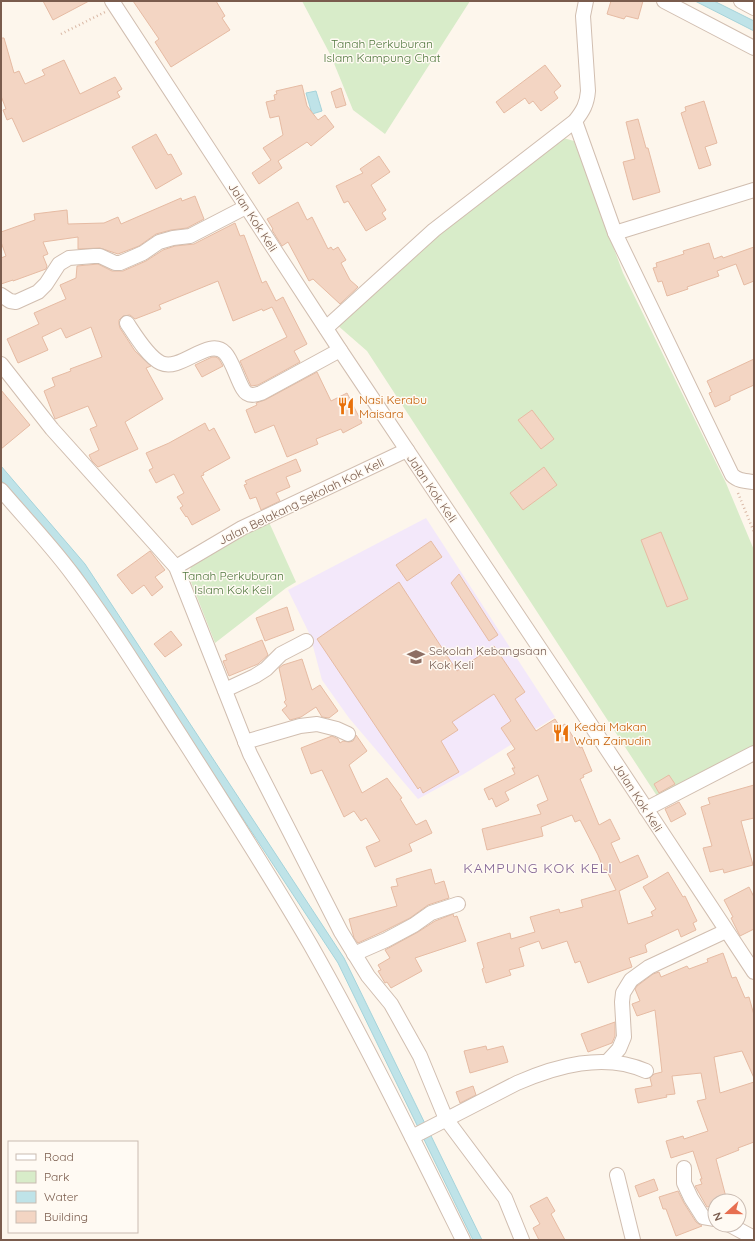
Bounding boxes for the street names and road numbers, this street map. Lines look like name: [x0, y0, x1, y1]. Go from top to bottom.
street label: Jalan Kok Keli: [225, 180, 281, 254]
street label: Jalan Kok Keli: [404, 451, 460, 525]
street label: Jalan Belakang Sekolah Kok Keli: [216, 454, 386, 548]
street label: Jalan Kok Keli: [610, 760, 666, 834]

